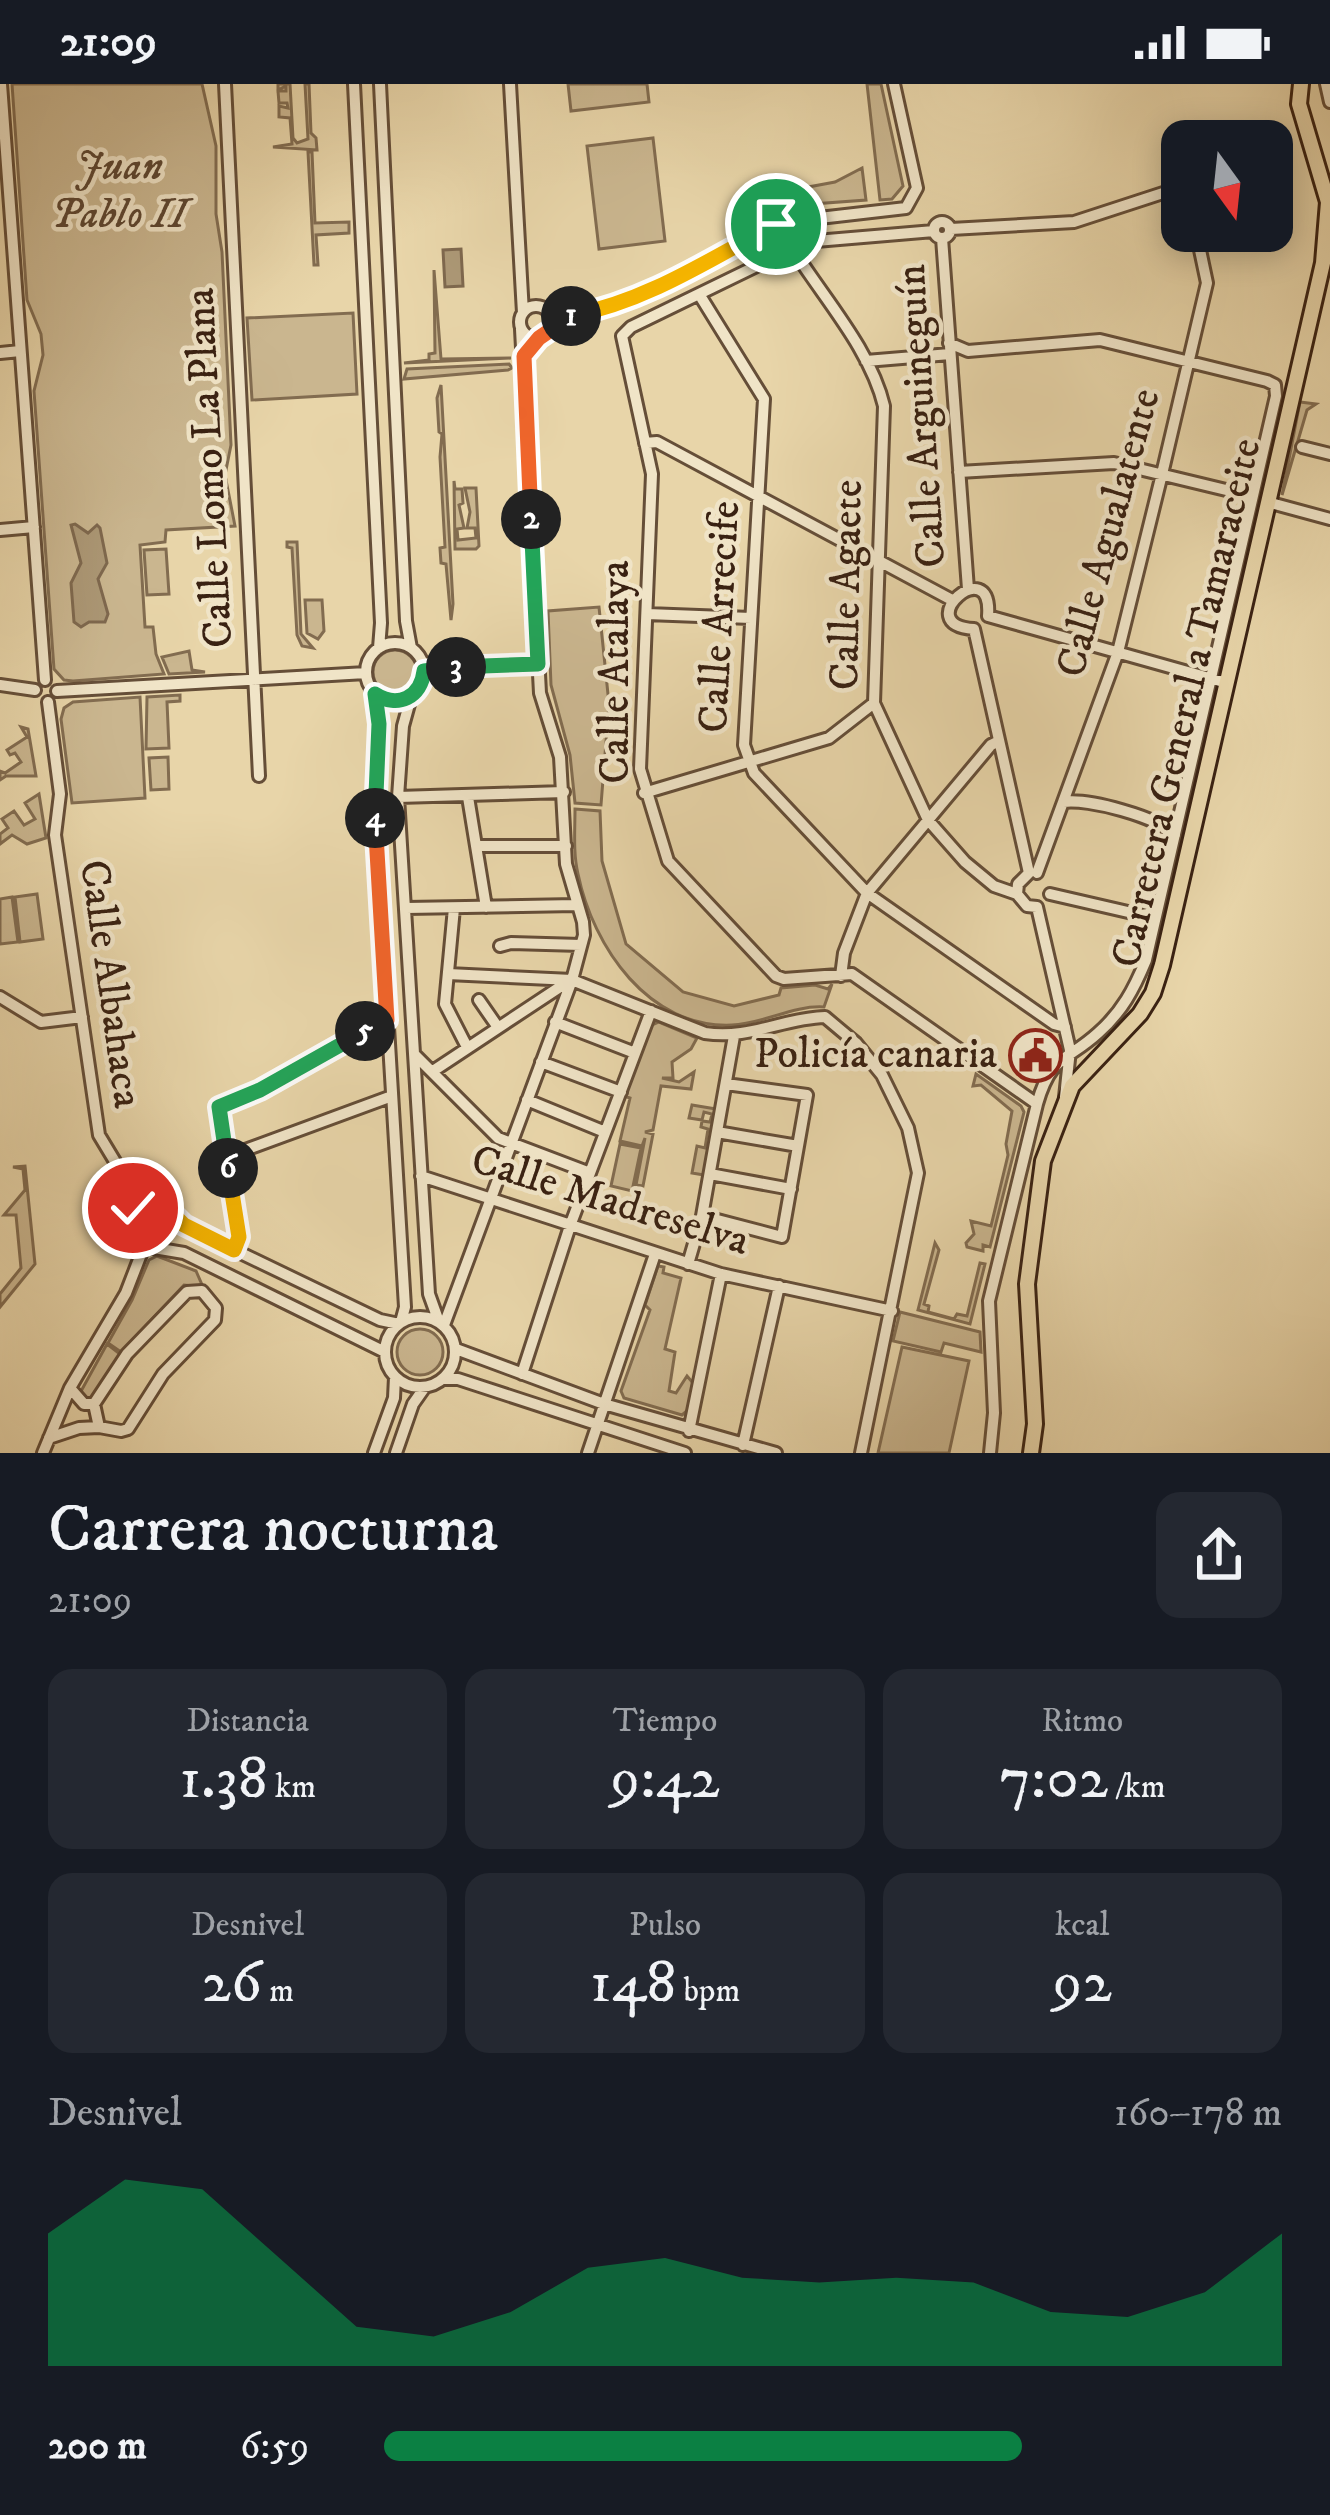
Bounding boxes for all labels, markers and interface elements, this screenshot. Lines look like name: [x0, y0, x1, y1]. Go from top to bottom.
text: 21:09: [60, 14, 157, 70]
north arrow: [1161, 120, 1293, 252]
map controls: [1161, 120, 1293, 252]
park label: Juan Pablo II: [51, 141, 195, 241]
pin: [725, 173, 827, 275]
icon: arrive: [743, 191, 809, 257]
street label: Calle Arguineguín: [885, 263, 959, 569]
pin: 1: [541, 286, 601, 346]
street label: Calle Lomo La Plana: [175, 287, 245, 649]
text: 1: [565, 295, 577, 336]
street label: Calle Agualatente: [1046, 383, 1172, 683]
street label: Carretera General a Tamaraceite: [1101, 433, 1273, 973]
street label: Calle Agaete: [819, 479, 875, 691]
pin: 2: [501, 489, 561, 549]
text: 2: [523, 498, 539, 539]
street label: Calle Arrecife: [688, 500, 752, 734]
street label: Calle Atalaya: [590, 560, 642, 784]
pin: 3: [426, 637, 486, 697]
text: 3: [450, 646, 462, 687]
pin: 4: [345, 788, 405, 848]
text: 4: [366, 797, 385, 838]
street label: Calle Albahaca: [67, 857, 153, 1112]
pin: 5: [335, 1001, 395, 1061]
text: 5: [357, 1010, 373, 1051]
public building icon: Policía canaria: [1008, 1027, 1064, 1083]
place label: Policía canaria: [754, 1029, 997, 1081]
street label: Calle Madreselva: [465, 1134, 755, 1268]
pin: 6: [198, 1138, 258, 1198]
text: 6: [219, 1147, 237, 1188]
pin: [82, 1157, 184, 1259]
icon: check: [100, 1175, 166, 1241]
text: Carrera nocturna: [48, 1490, 498, 1572]
button: share: [1156, 1492, 1282, 1618]
text: 21:09: [48, 1576, 132, 1625]
text: Distancia: [186, 1701, 309, 1742]
text: Tiempo: [613, 1701, 717, 1742]
text: Ritmo: [1042, 1701, 1123, 1742]
text: 1.38: [179, 1742, 268, 1817]
text: 9:42: [610, 1742, 720, 1817]
text: 7:02: [999, 1742, 1108, 1817]
text: km: [268, 1767, 316, 1808]
text: /km: [1108, 1767, 1165, 1808]
text: Desnivel: [191, 1905, 304, 1946]
text: Pulso: [629, 1905, 701, 1946]
text: kcal: [1055, 1905, 1109, 1946]
text: 26: [201, 1946, 262, 2021]
text: 148: [590, 1946, 676, 2021]
text: 92: [1053, 1946, 1112, 2021]
text: m: [262, 1971, 294, 2012]
text: bpm: [676, 1971, 740, 2012]
text: Desnivel: [48, 2089, 182, 2138]
text: 160–178 m: [1114, 2089, 1282, 2138]
text: 200 m: [48, 2422, 147, 2471]
text: 6:59: [240, 2422, 309, 2471]

